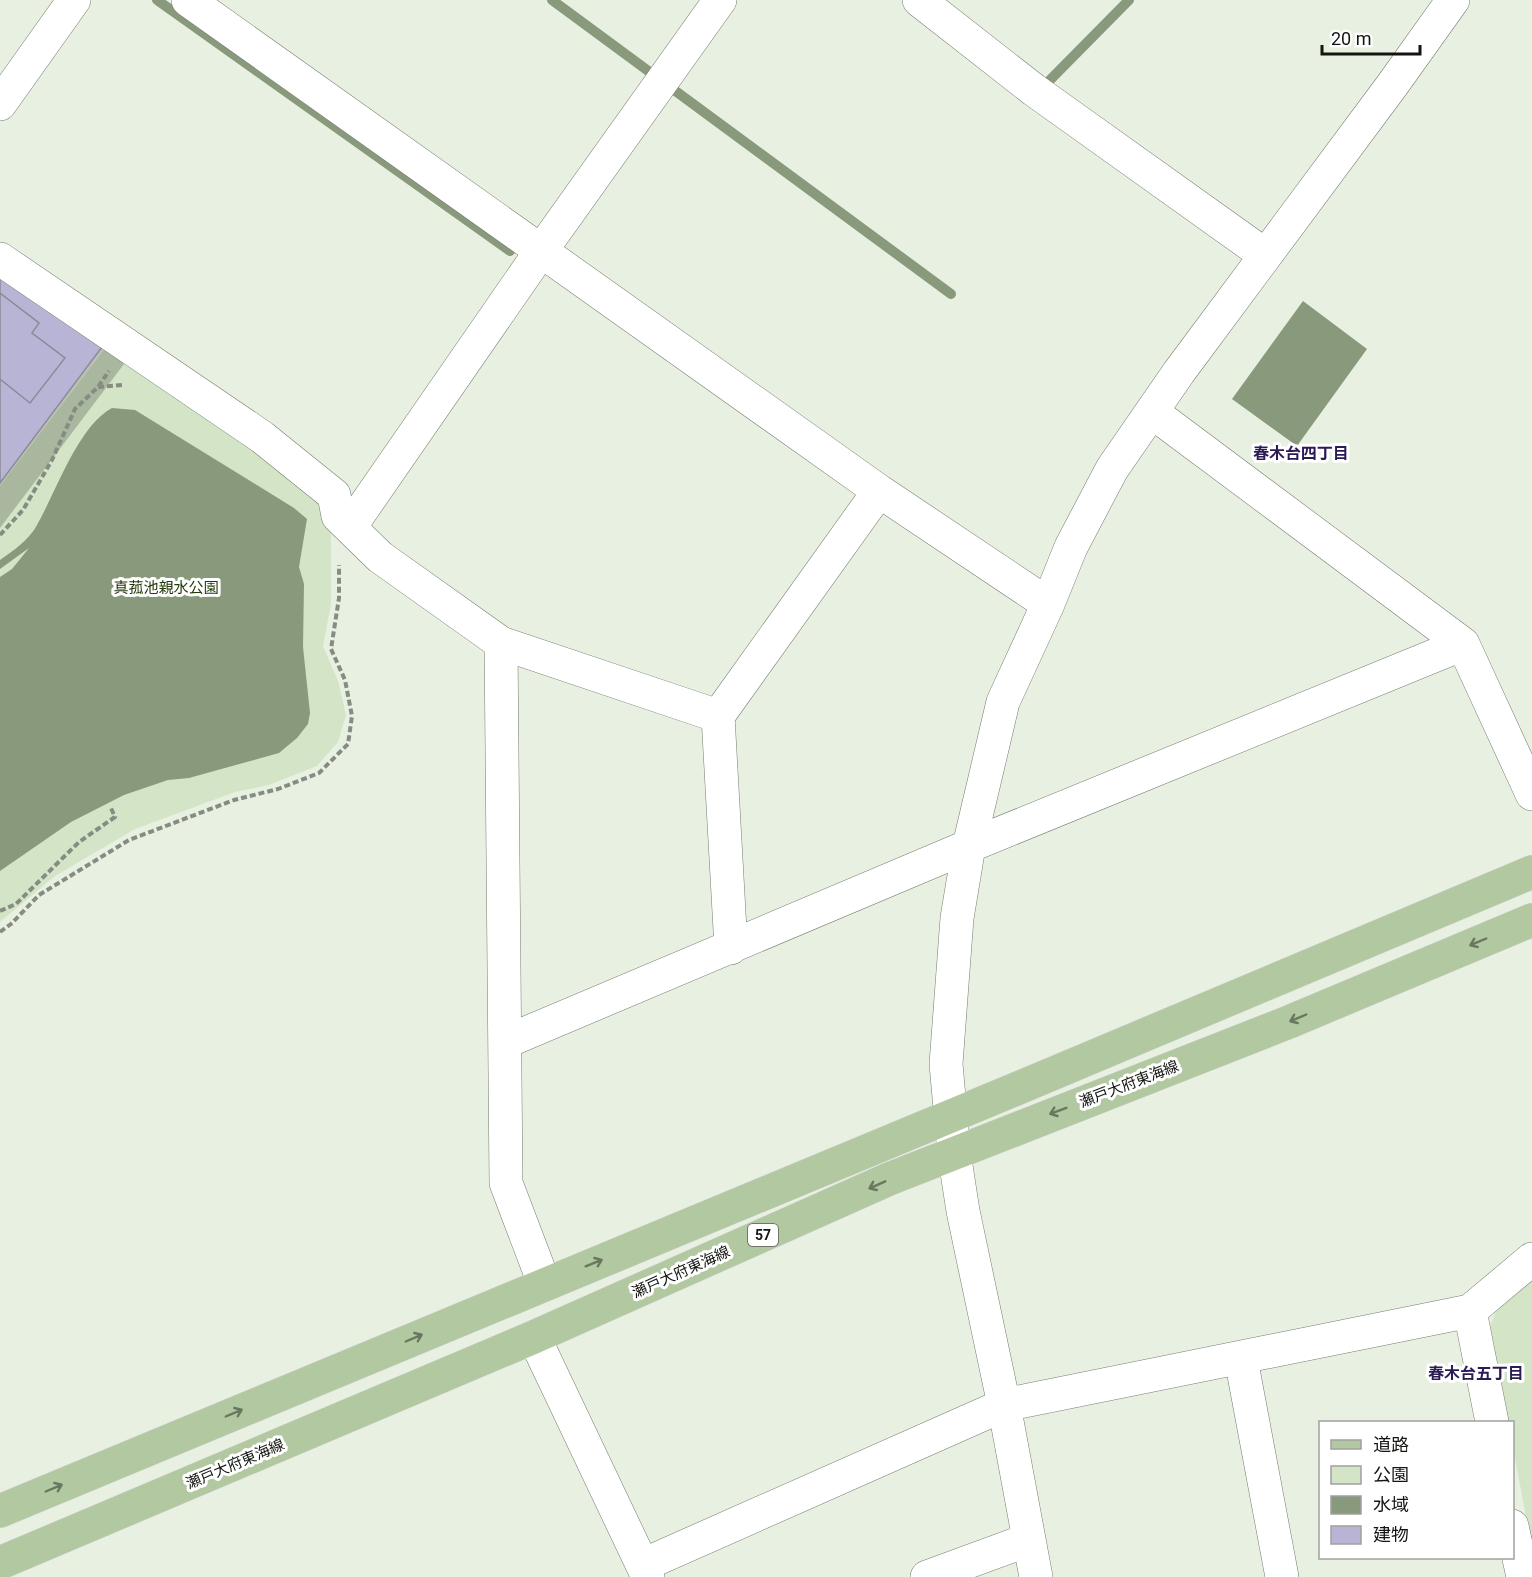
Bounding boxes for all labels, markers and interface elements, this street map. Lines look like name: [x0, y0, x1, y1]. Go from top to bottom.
scale bar: [1322, 18, 1420, 56]
text: 20 m: [1331, 28, 1371, 49]
district label: 春木台四丁目: [1253, 444, 1349, 463]
park label: 真菰池親水公園: [113, 579, 219, 597]
one-way arrow: [1469, 938, 1487, 949]
one-way arrow: [1290, 1013, 1308, 1024]
street label: 瀬戸大府東海線: [1077, 1057, 1181, 1111]
one-way arrow: [1049, 1107, 1068, 1118]
one-way arrow: [868, 1180, 886, 1191]
road number: 57: [748, 1224, 778, 1246]
street label: 瀬戸大府東海線: [629, 1242, 733, 1302]
one-way arrow: [584, 1257, 603, 1268]
one-way arrow: [404, 1332, 422, 1343]
district label: 春木台五丁目: [1428, 1364, 1524, 1383]
one-way arrow: [224, 1407, 243, 1418]
legend: [1319, 1421, 1514, 1559]
text: 道路: [1373, 1434, 1409, 1455]
street label: 瀬戸大府東海線: [183, 1435, 287, 1493]
text: 公園: [1373, 1464, 1409, 1485]
one-way arrow: [44, 1482, 63, 1493]
text: 水域: [1373, 1494, 1409, 1515]
text: 建物: [1373, 1524, 1409, 1545]

